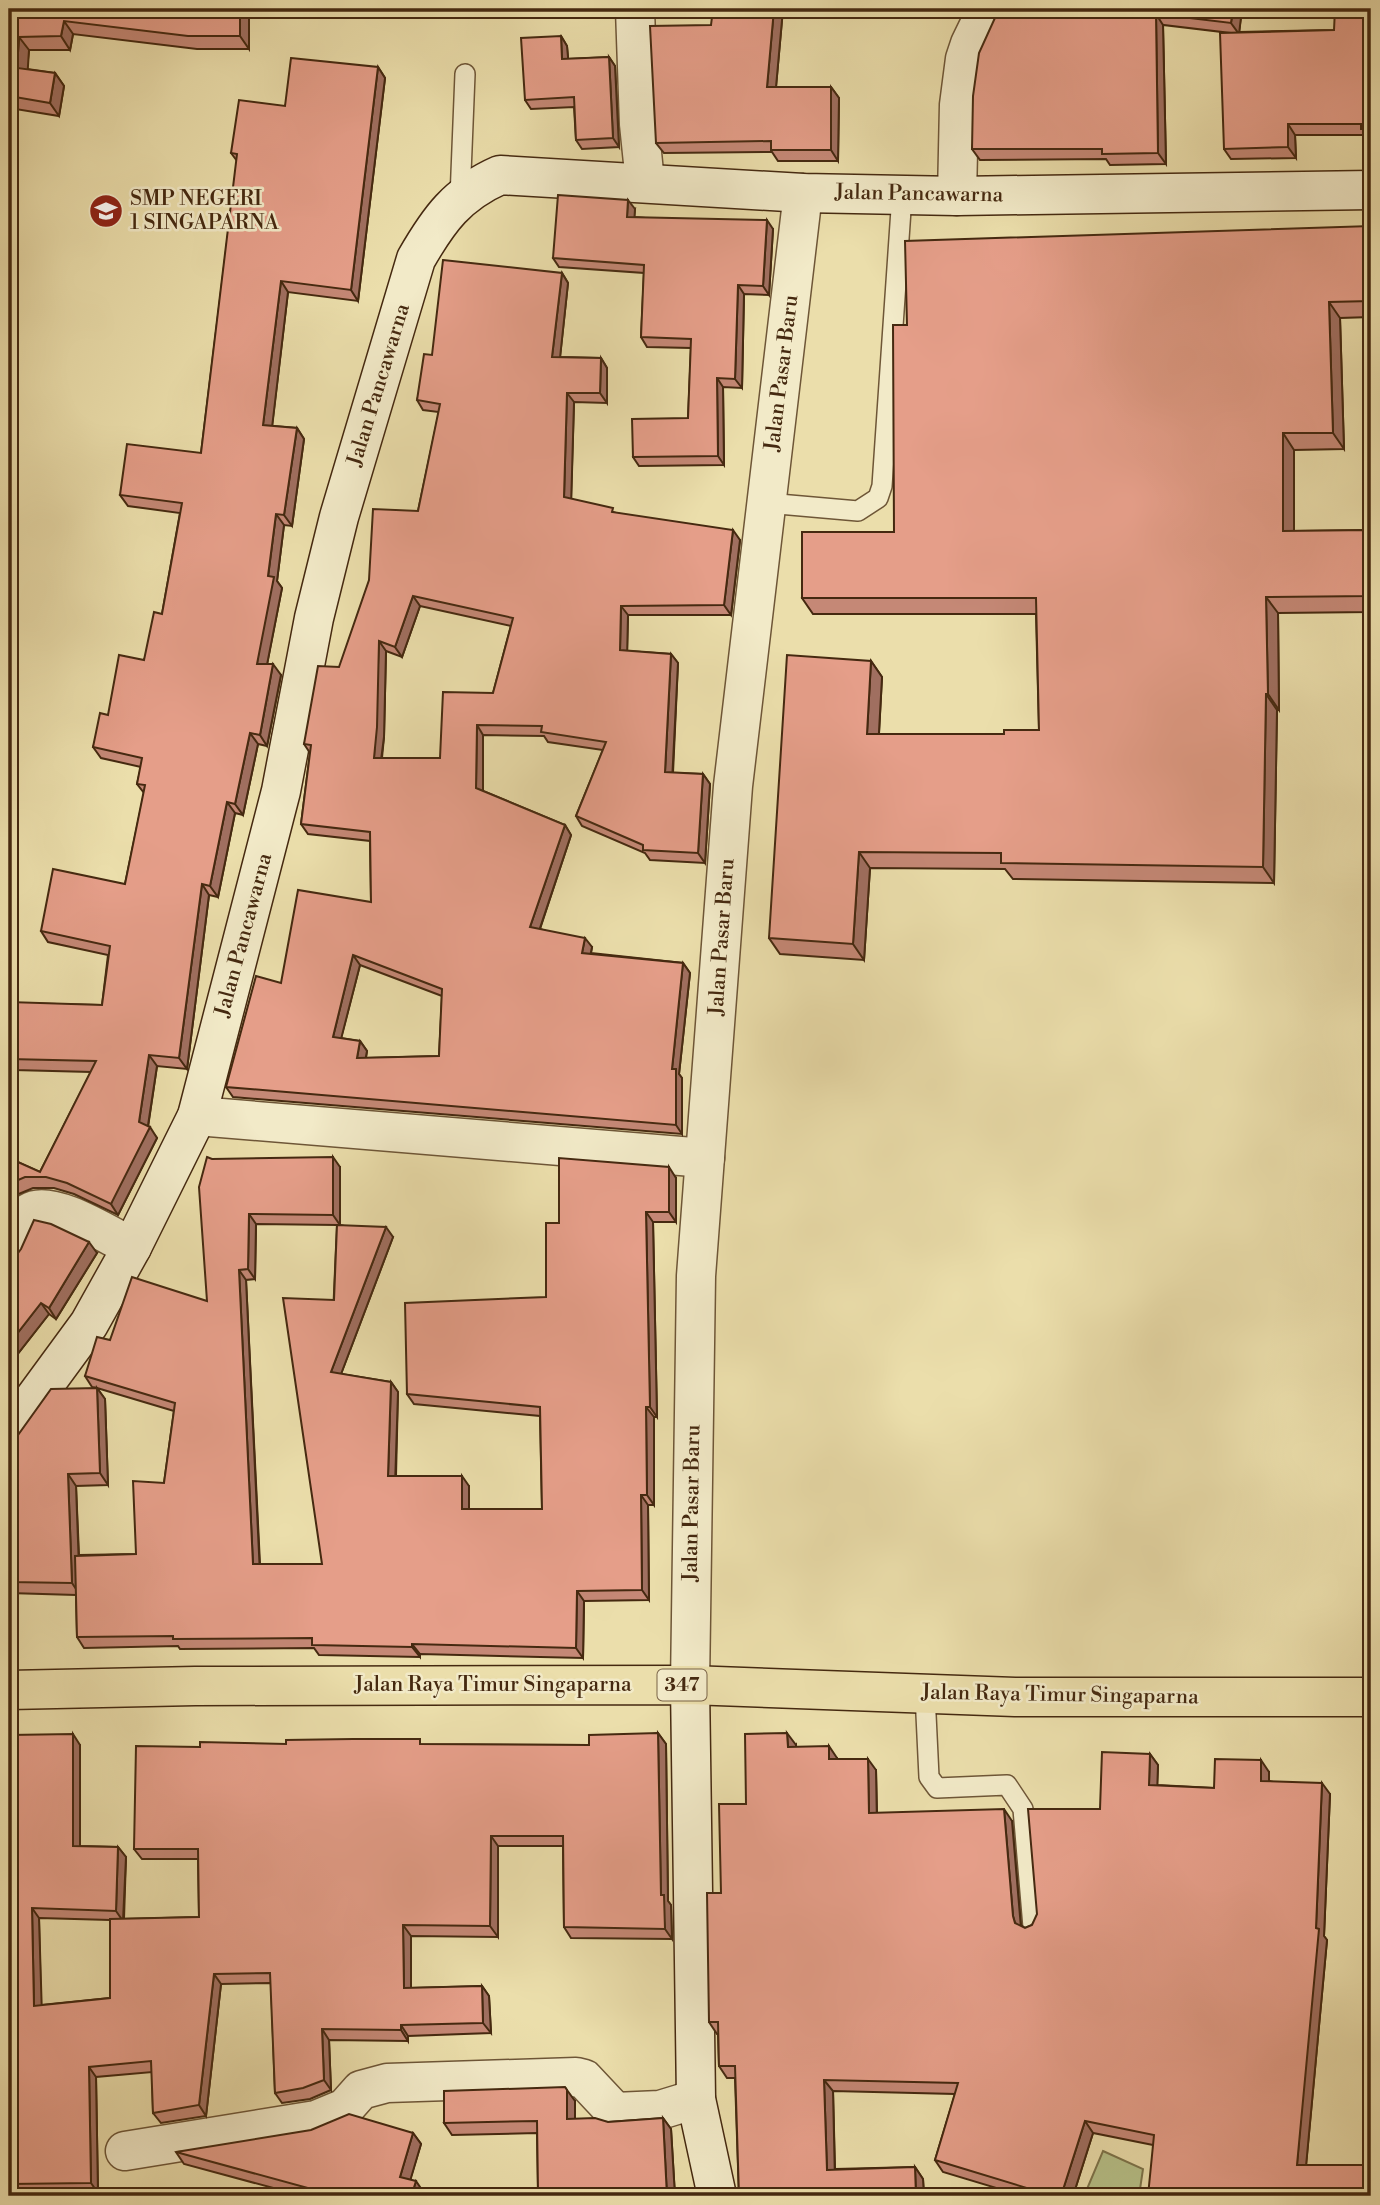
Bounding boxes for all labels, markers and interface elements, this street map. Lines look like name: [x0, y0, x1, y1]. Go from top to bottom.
street label: Jalan Pancawarna: [834, 180, 1004, 208]
place label: SMP NEGERI 1 SINGAPARNA: [130, 186, 280, 236]
school or university icon: SMP NEGERI 1 SINGAPARNA: [87, 192, 125, 230]
street label: Jalan Pasar Baru: [759, 293, 804, 454]
street label: Jalan Pancawarna: [342, 300, 416, 470]
street label: Jalan Pancawarna: [209, 850, 278, 1021]
street label: Jalan Pasar Baru: [703, 858, 740, 1017]
street label: Jalan Pasar Baru: [678, 1424, 706, 1583]
road number: 347: [658, 1670, 706, 1700]
street label: Jalan Raya Timur Singaparna: [353, 1672, 632, 1698]
street label: Jalan Raya Timur Singaparna: [920, 1680, 1199, 1710]

